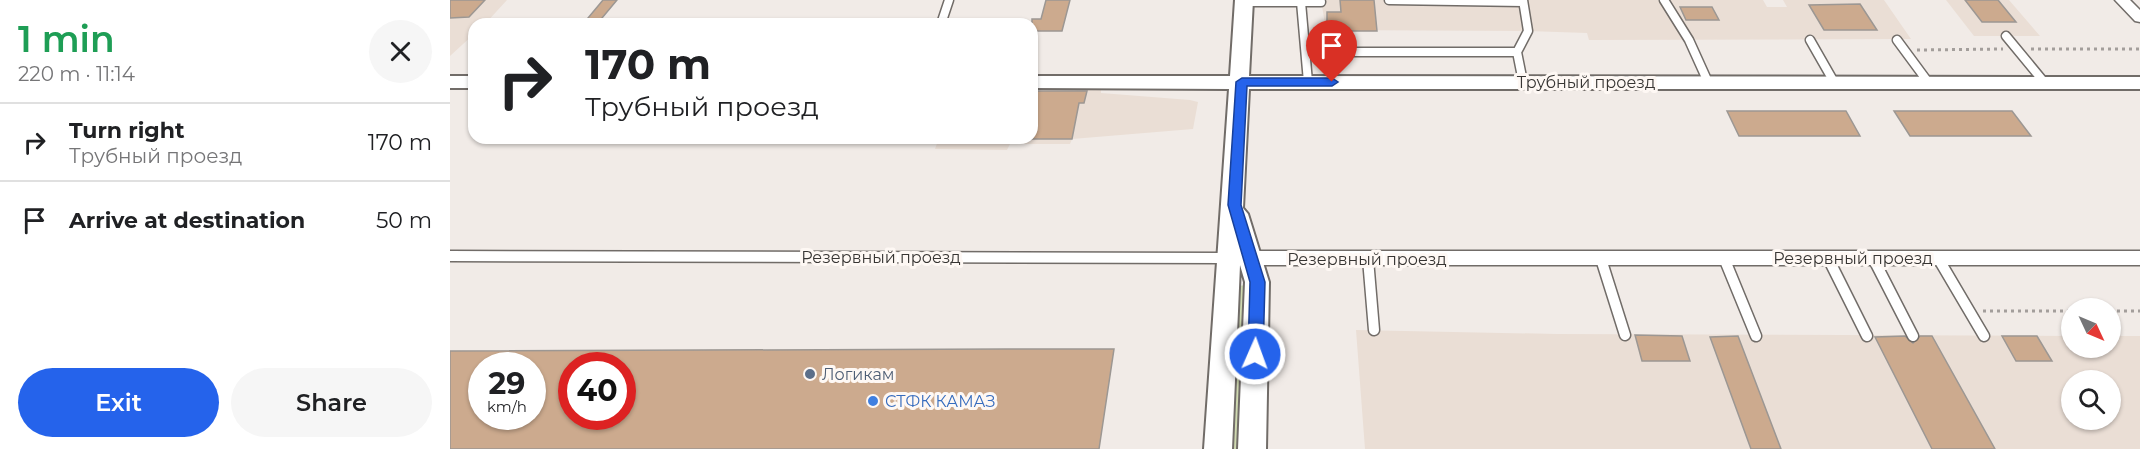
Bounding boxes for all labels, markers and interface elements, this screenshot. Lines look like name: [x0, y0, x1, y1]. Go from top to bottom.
text: 1 min: [18, 17, 115, 61]
button: close: [369, 20, 432, 83]
pin: [1306, 20, 1357, 82]
icon: arrive: [1315, 29, 1348, 62]
text: 170 m: [585, 38, 711, 90]
icon: right: [486, 42, 564, 120]
text: 220 m · 11:14: [18, 62, 135, 86]
street label: Трубный проезд: [1517, 73, 1655, 92]
text: Трубный проезд: [585, 90, 819, 123]
text: Turn right: [69, 117, 184, 144]
icon: right: [18, 126, 51, 159]
text: 170 m: [368, 129, 432, 156]
text: Трубный проезд: [69, 144, 242, 168]
icon: arrive: [18, 204, 51, 237]
text: Arrive at destination: [69, 207, 305, 234]
text: 50 m: [376, 207, 432, 234]
street label: Резервный проезд: [801, 248, 961, 267]
street label: Резервный проезд: [1773, 249, 1933, 268]
street label: Резервный проезд: [1287, 250, 1447, 269]
north arrow: [2061, 298, 2121, 358]
map controls: [2061, 298, 2121, 430]
position arrow: [1223, 322, 1287, 386]
speed limit sign: 40: [558, 352, 636, 430]
text: 29: [489, 365, 525, 402]
place label: Логикам: [822, 365, 894, 384]
marker: Логикам: [803, 367, 817, 381]
button: Exit: [18, 368, 219, 437]
button: Share: [231, 368, 432, 437]
button: search: [2061, 370, 2121, 430]
place label: СТФК КАМАЗ: [885, 392, 995, 411]
marker: СТФК КАМАЗ: [866, 394, 880, 408]
text: km/h: [487, 397, 527, 416]

